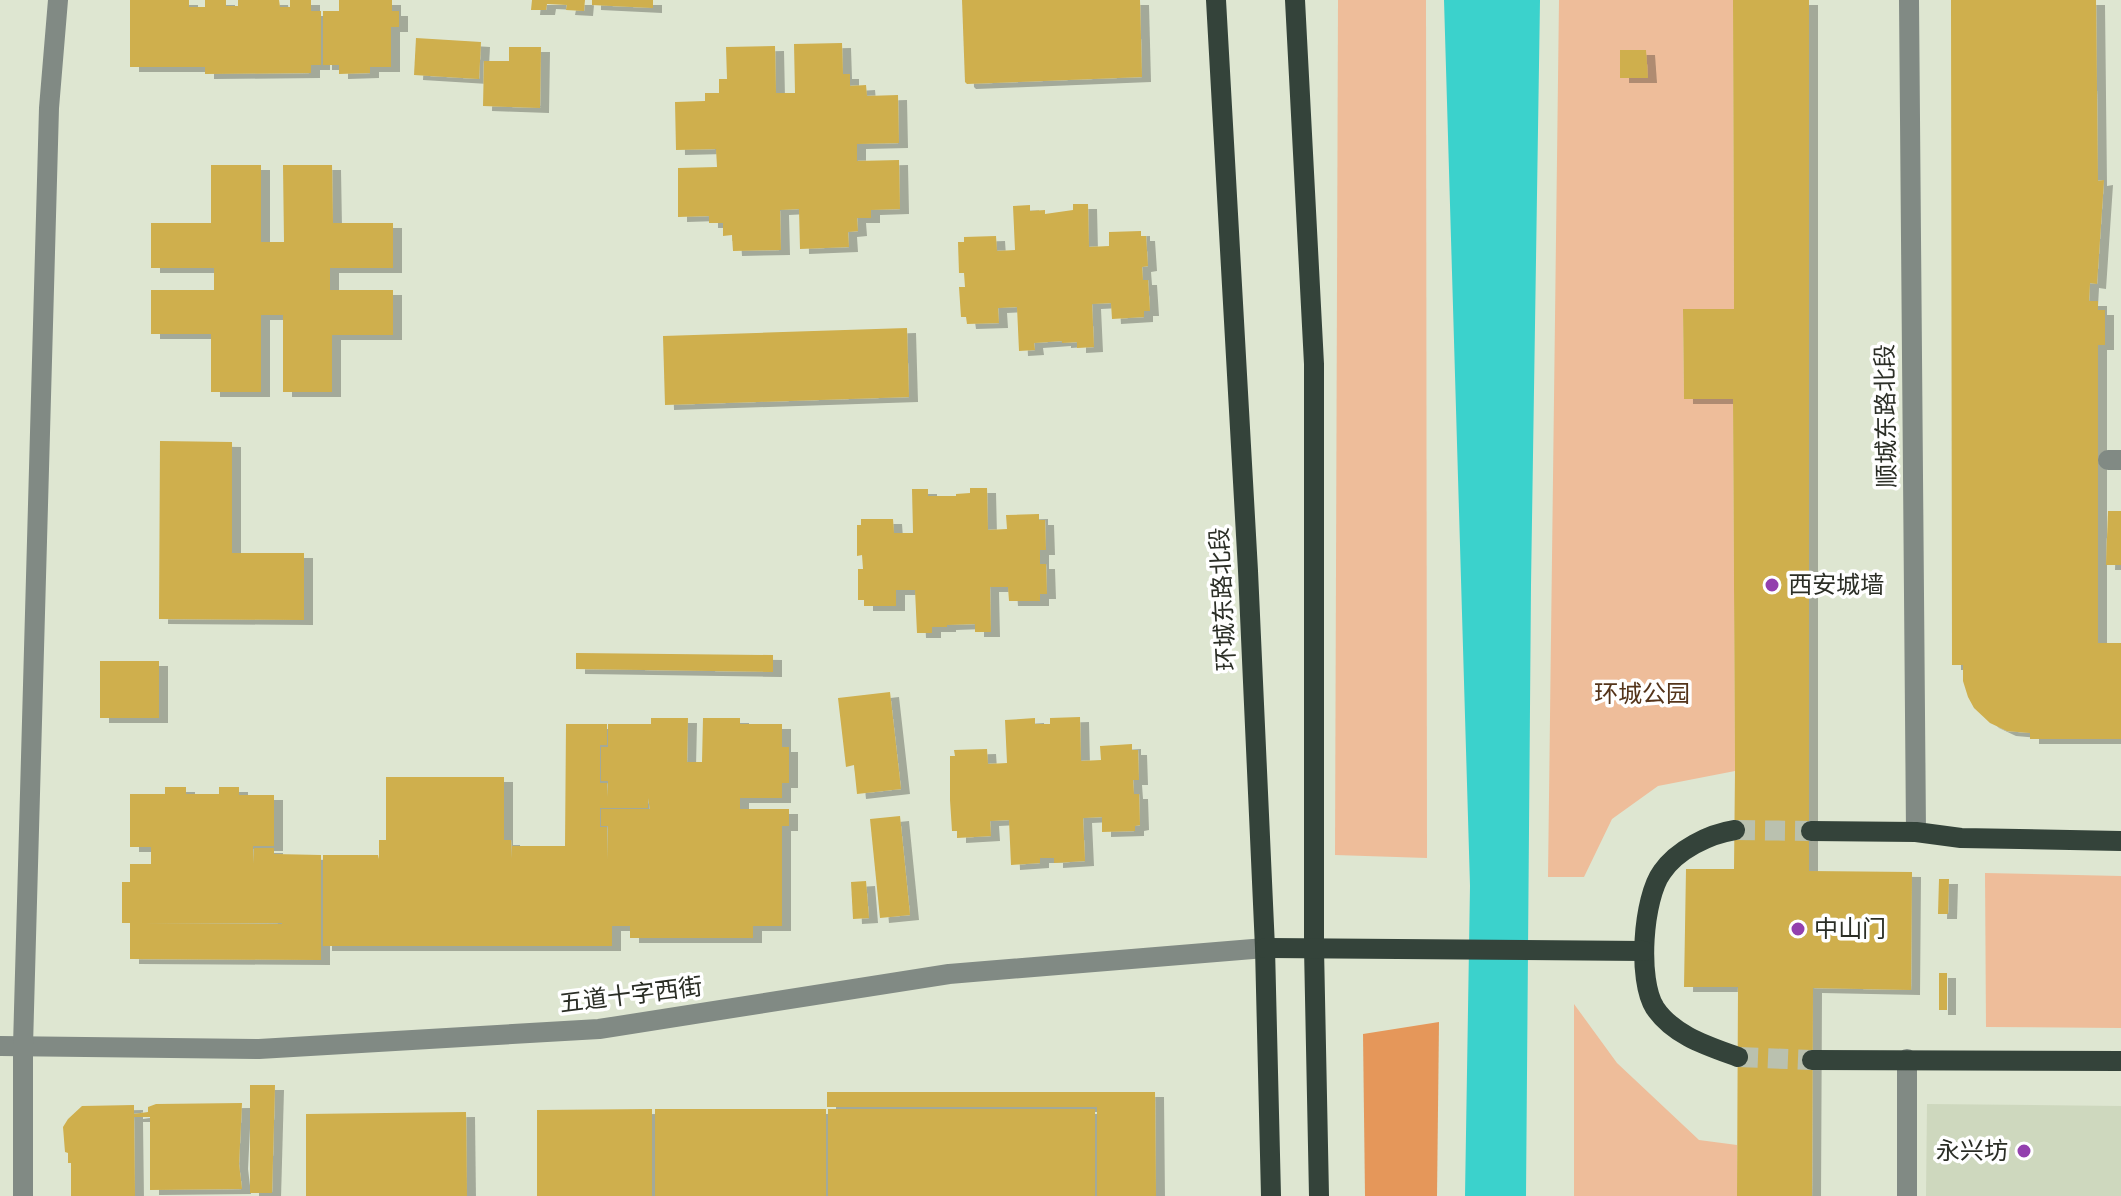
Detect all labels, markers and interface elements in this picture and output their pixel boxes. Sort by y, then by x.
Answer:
street label: 顺城东路北段 [1869,344,1902,488]
street label: 环城东路北段 [1203,526,1242,672]
place label: 西安城墙 [1788,569,1884,600]
marker: 西安城墙 [1763,576,1781,594]
park label: 环城公园 [1594,678,1690,709]
place label: 中山门 [1814,913,1886,944]
marker: 中山门 [1789,920,1807,938]
street label: 五道十字西街 [558,970,704,1019]
place label: 永兴坊 [1936,1135,2008,1166]
marker: 永兴坊 [2015,1142,2033,1160]

